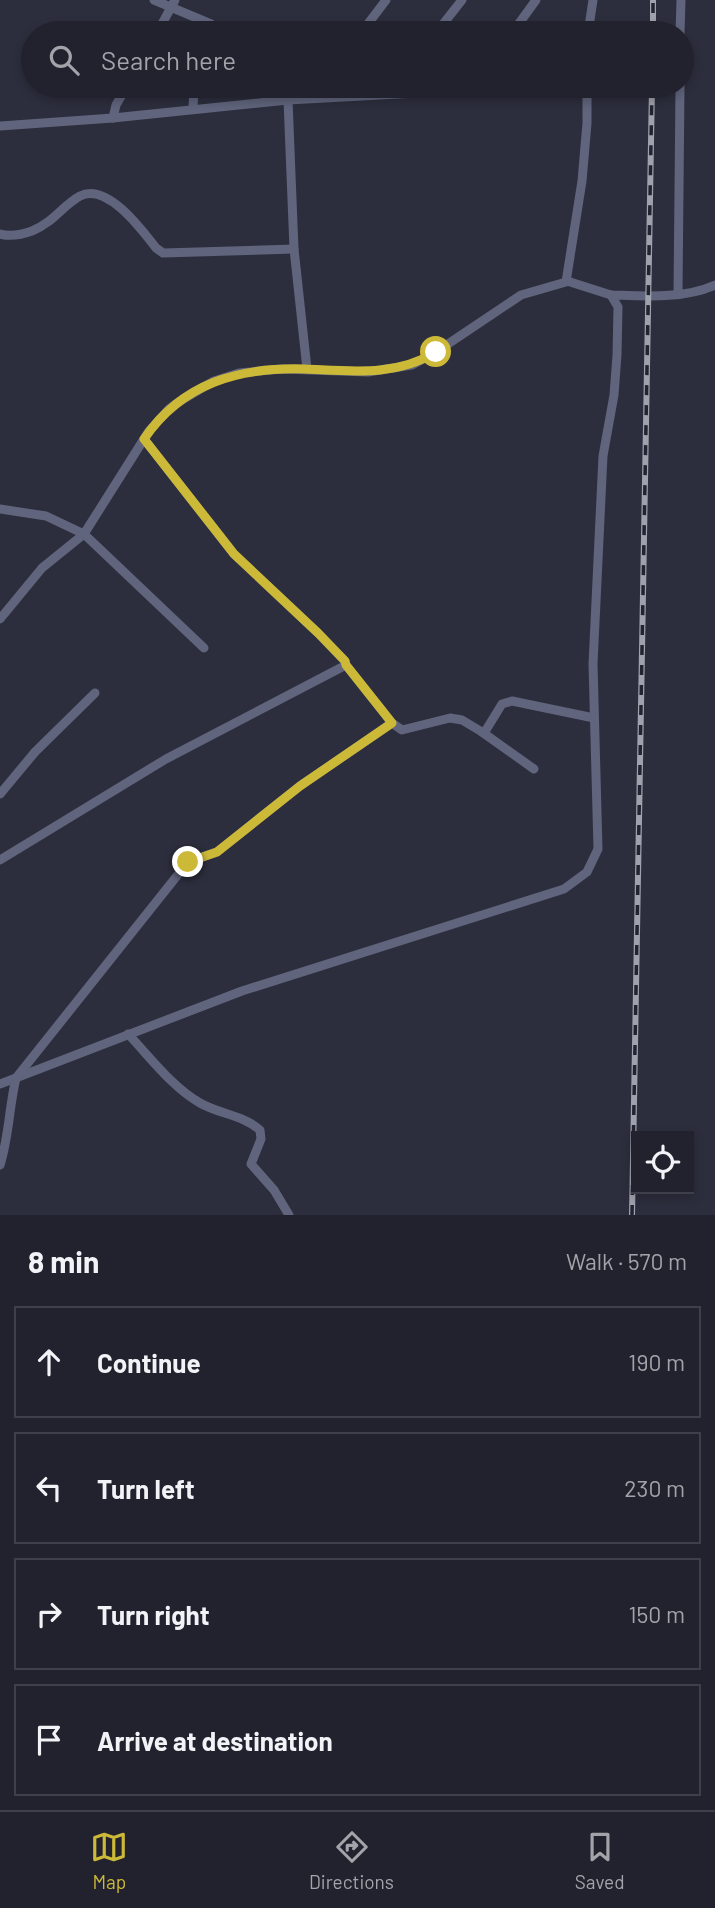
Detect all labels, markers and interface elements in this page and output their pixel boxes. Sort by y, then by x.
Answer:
search box [21,21,694,98]
icon: search [45,41,83,79]
text: Search here [101,44,236,75]
route start [420,336,451,367]
route end [172,846,203,877]
map controls [631,1131,694,1194]
button: locate [631,1131,694,1194]
text: 8 min [28,1243,99,1279]
text: Walk · 570 m [566,1247,687,1275]
icon: ahead [30,1343,68,1381]
text: Continue [97,1347,201,1378]
text: 190 m [628,1348,685,1376]
icon: left [30,1469,68,1507]
text: Turn left [97,1473,195,1504]
text: 230 m [624,1474,685,1502]
icon: right [30,1595,68,1633]
text: Turn right [97,1599,210,1630]
text: 150 m [629,1600,685,1628]
icon: arrive [30,1721,68,1759]
text: Arrive at destination [97,1725,333,1756]
tab: Map [90,1828,128,1893]
tab: Directions [309,1828,394,1893]
tab: Saved [575,1828,625,1893]

